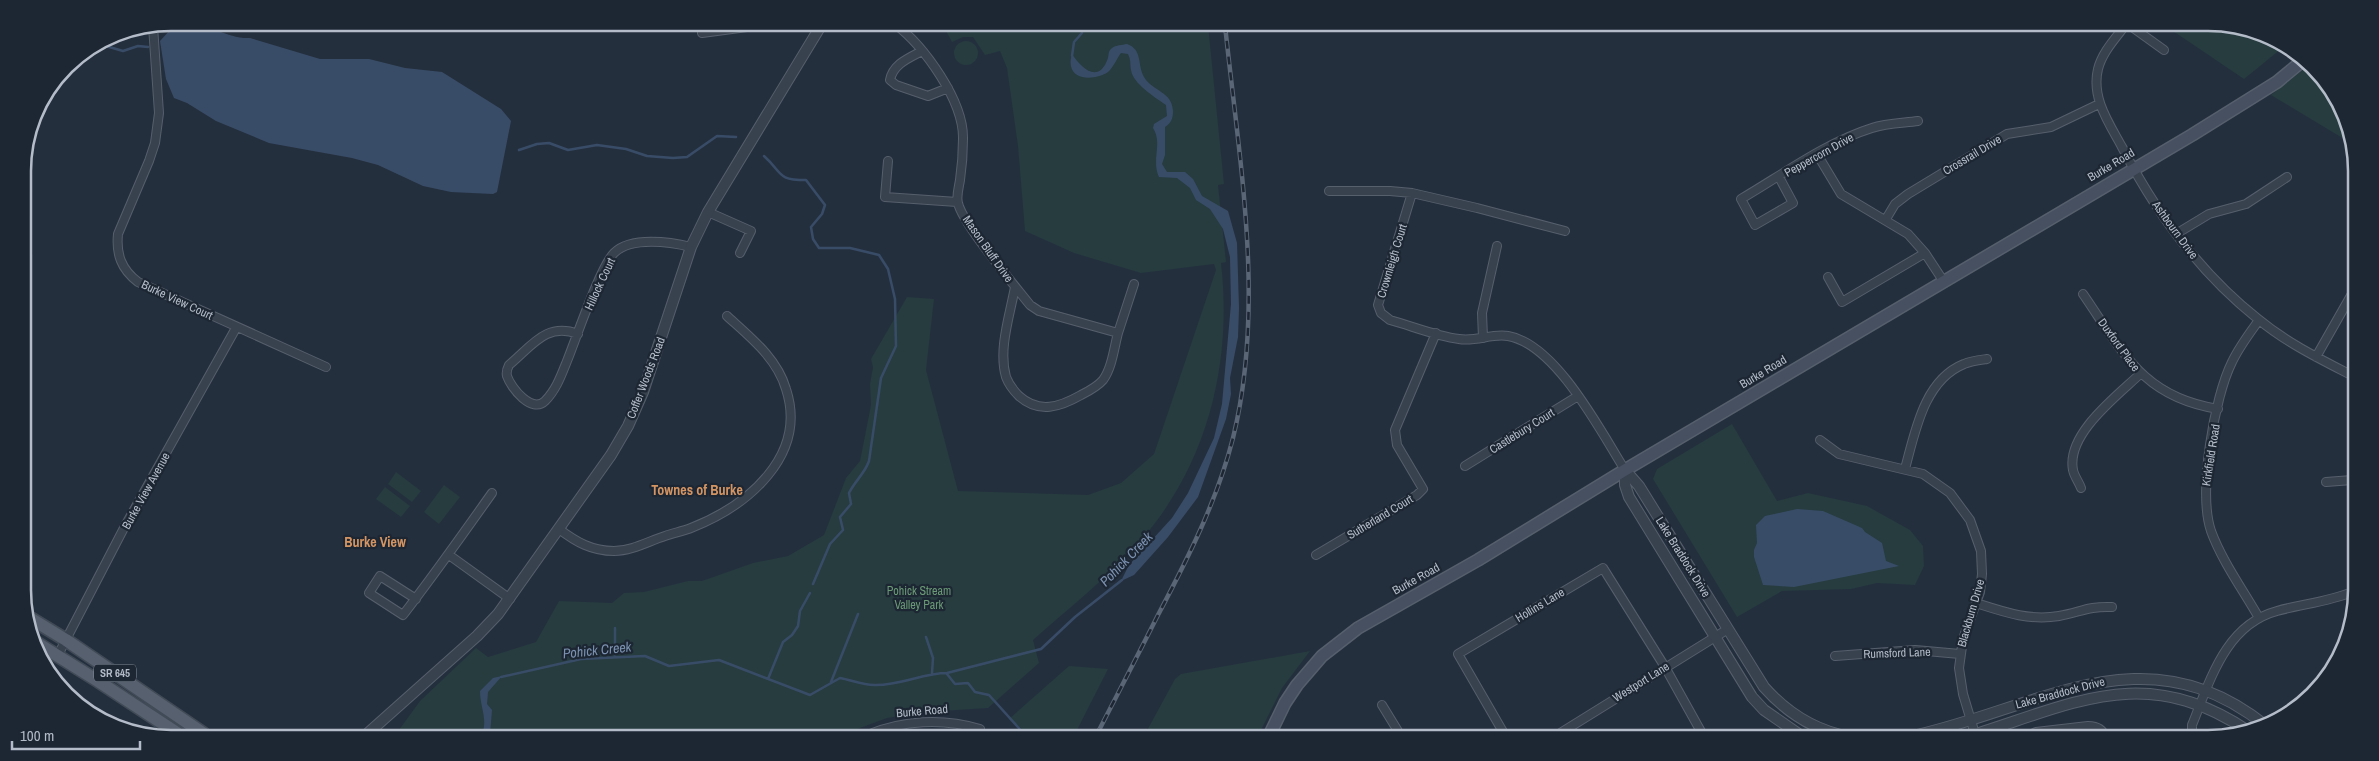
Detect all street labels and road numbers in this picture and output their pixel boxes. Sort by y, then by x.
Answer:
street label: Peppercorn Drive [1781,129,1857,181]
street label: Crossrail Drive [1940,131,2004,179]
street label: Burke Road [2085,145,2137,185]
street label: Ashbourn Drive [2148,197,2202,262]
street label: Mason Bluff Drive [959,212,1017,286]
street label: Crownleigh Court [1373,222,1411,300]
street label: Hillock Court [581,255,619,313]
street label: Burke View Court [139,276,215,324]
street label: Duxford Place [2094,315,2144,375]
street label: Coffer Woods Road [623,335,669,421]
street label: Burke Road [1737,352,1789,392]
street label: Castlebury Court [1486,405,1558,457]
street label: Kirkfield Road [2198,423,2224,487]
street label: Burke View Avenue [118,450,174,532]
street label: Sutherland Court [1344,491,1416,543]
street label: Lake Braddock Drive [1652,514,1714,600]
street label: Burke Road [1389,559,1443,599]
street label: Blackburn Drive [1954,577,1988,649]
street label: Hollins Lane [1512,584,1568,626]
street label: Rumsford Lane [1863,644,1931,662]
street label: Westport Lane [1610,658,1672,706]
road number: SR 645 [94,664,136,681]
street label: Lake Braddock Drive [2014,673,2106,713]
street label: Burke Road [895,701,949,721]

